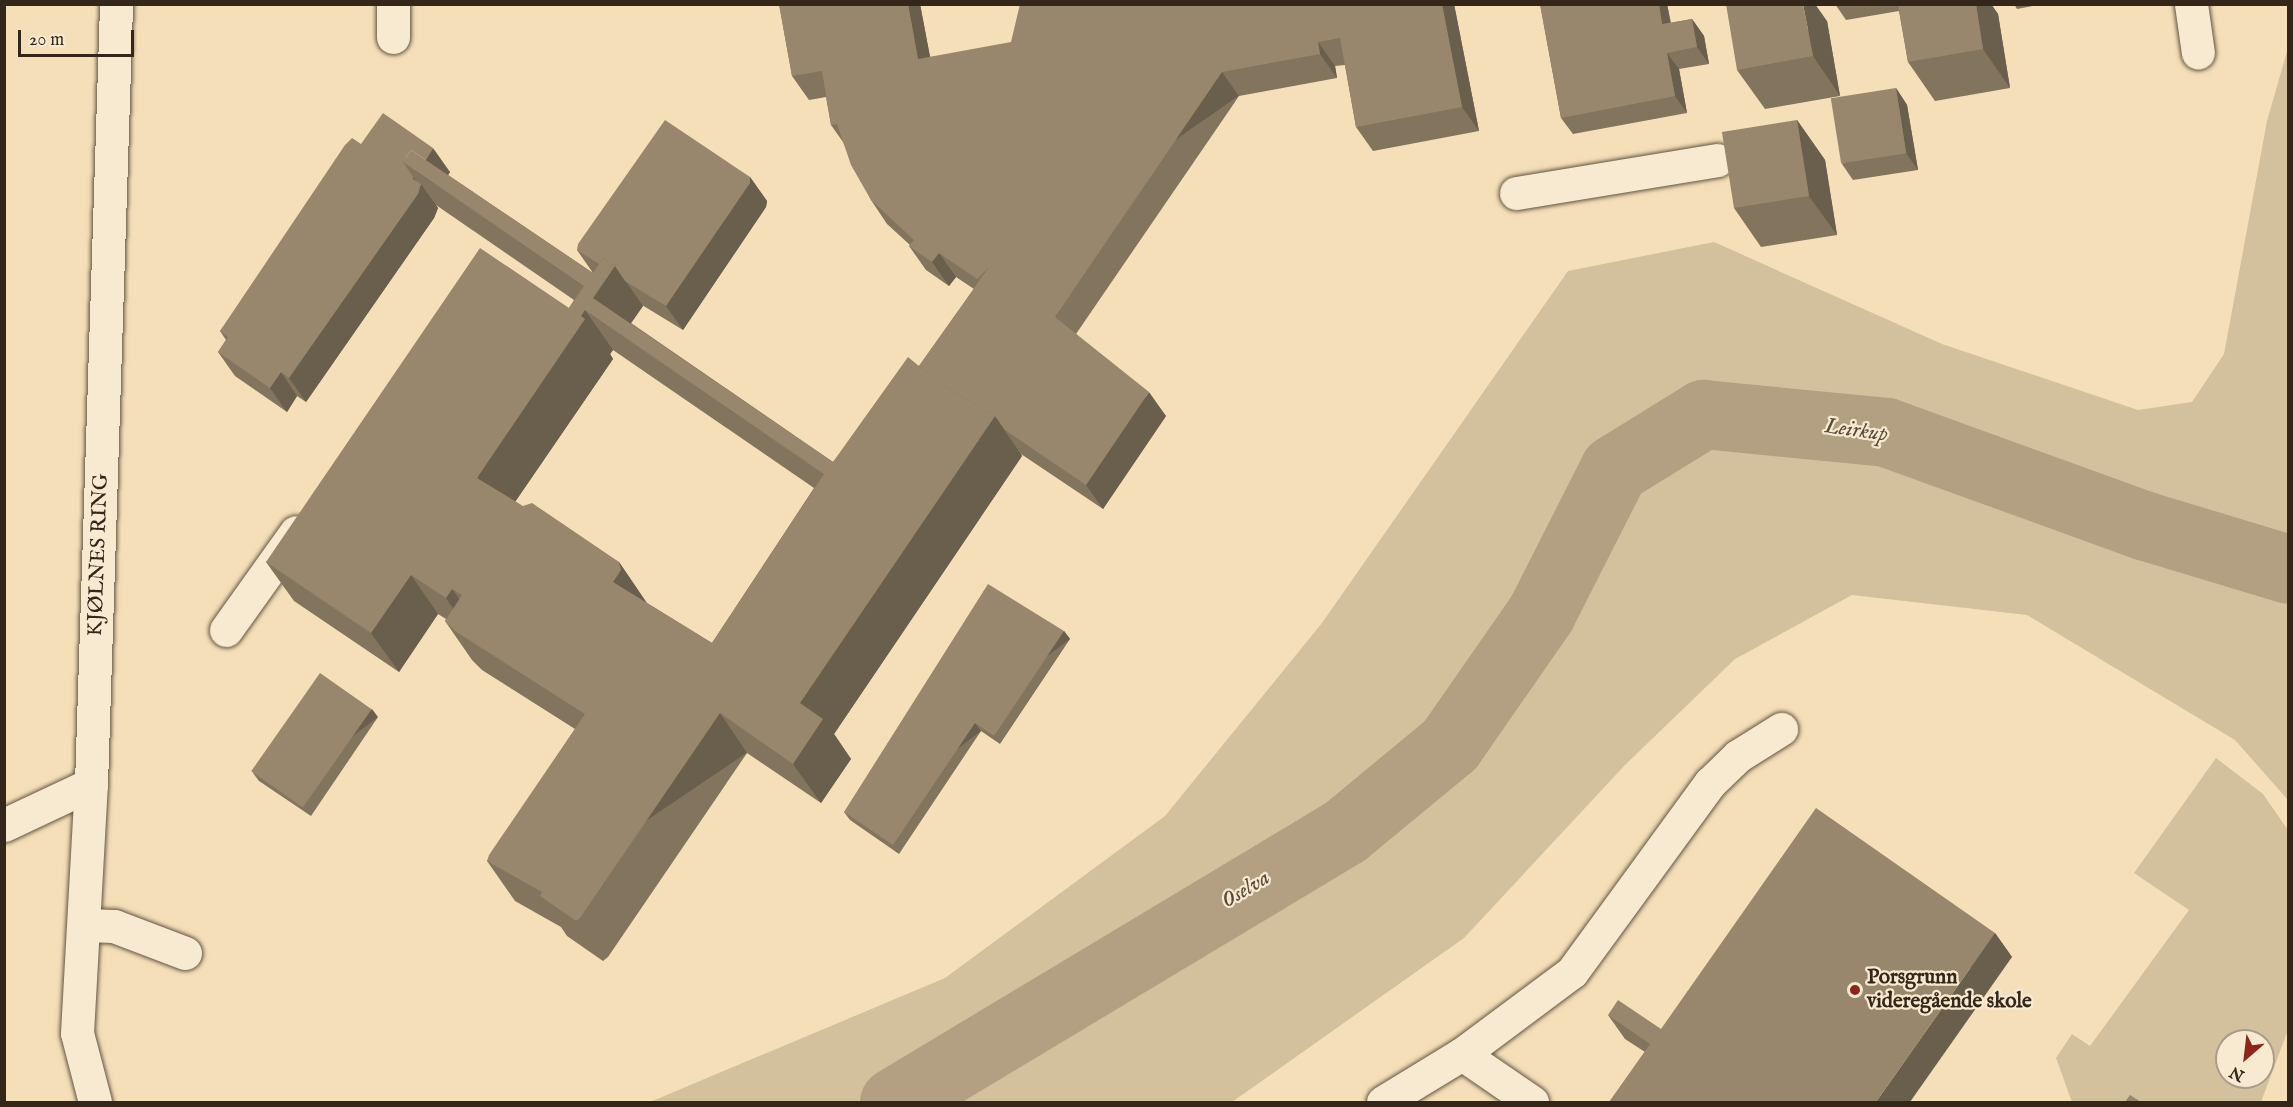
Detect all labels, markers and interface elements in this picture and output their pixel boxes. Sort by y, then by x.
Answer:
scale bar [21,18,136,56]
text: 20 m [29,29,64,52]
water label: Leirkup [1823,414,1889,448]
street label: KJØLNES RING [84,473,114,637]
water label: Oselva [1217,865,1275,915]
place label: Porsgrunn videregående skole [1867,965,2032,1015]
marker: Porsgrunn videregående skole [1848,983,1862,997]
north arrow [2215,1029,2275,1089]
text: N [2227,1061,2248,1085]

